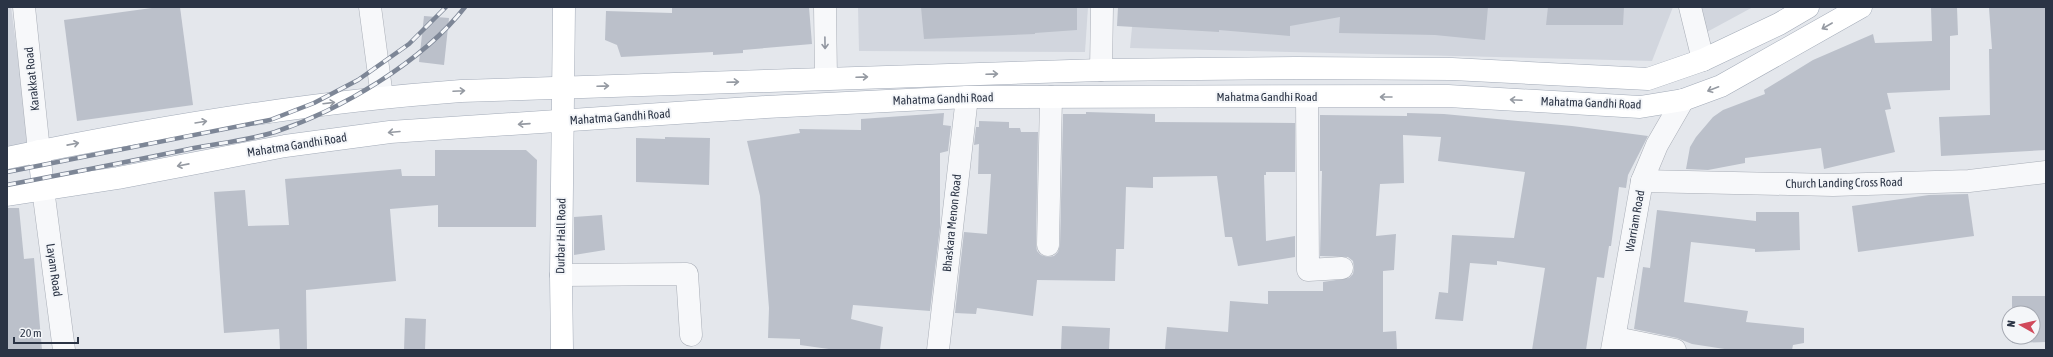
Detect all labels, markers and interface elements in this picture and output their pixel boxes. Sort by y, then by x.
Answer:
one-way arrow [1821,23,1833,31]
one-way arrow [821,36,829,49]
street label: Karakkat Road [22,46,42,112]
one-way arrow [985,70,998,77]
one-way arrow [855,73,868,81]
one-way arrow [726,78,739,85]
one-way arrow [596,83,609,90]
one-way arrow [1708,85,1720,93]
one-way arrow [452,88,465,95]
street label: Mahatma Gandhi Road [892,90,994,108]
street label: Mahatma Gandhi Road [1217,90,1317,104]
one-way arrow [1380,93,1393,101]
street label: Mahatma Gandhi Road [1540,94,1642,112]
one-way arrow [1510,96,1523,104]
one-way arrow [322,99,335,107]
street label: Mahatma Gandhi Road [569,106,671,128]
one-way arrow [194,118,207,126]
one-way arrow [518,120,531,127]
one-way arrow [388,129,401,136]
street label: Mahatma Gandhi Road [246,130,348,160]
one-way arrow [66,140,79,148]
one-way arrow [177,162,190,170]
street label: Bhaskara Menon Road [940,174,964,272]
street label: Church Landing Cross Road [1785,175,1903,191]
street label: Warriam Road [1623,189,1647,253]
street label: Durbar Hall Road [553,198,569,274]
street label: Layam Road [43,242,65,298]
north arrow [2001,305,2041,345]
scale bar [14,319,78,345]
text: N [2005,320,2017,328]
text: 20 m [20,326,42,340]

